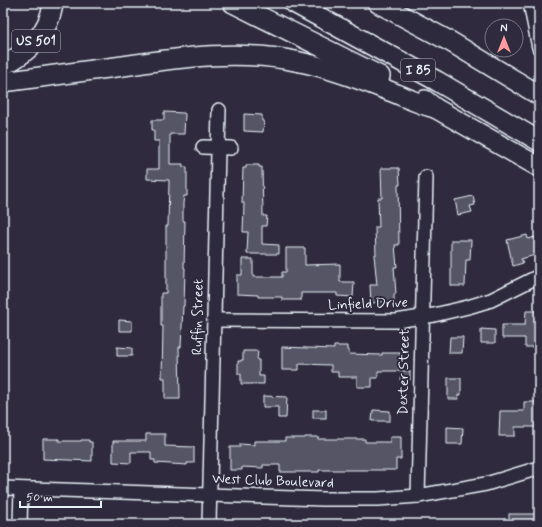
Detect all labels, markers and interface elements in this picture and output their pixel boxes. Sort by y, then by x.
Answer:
north arrow [484,18,524,58]
text: N [500,22,508,36]
road number: US 501 [12,30,60,52]
road number: I 85 [401,59,435,81]
street label: Ruffin Street [188,279,208,355]
street label: Linfield Drive [328,294,408,314]
street label: Dexter Street [394,328,414,415]
street label: West Club Boulevard [212,470,334,492]
scale bar [20,483,101,509]
text: 50 m [26,490,53,506]

